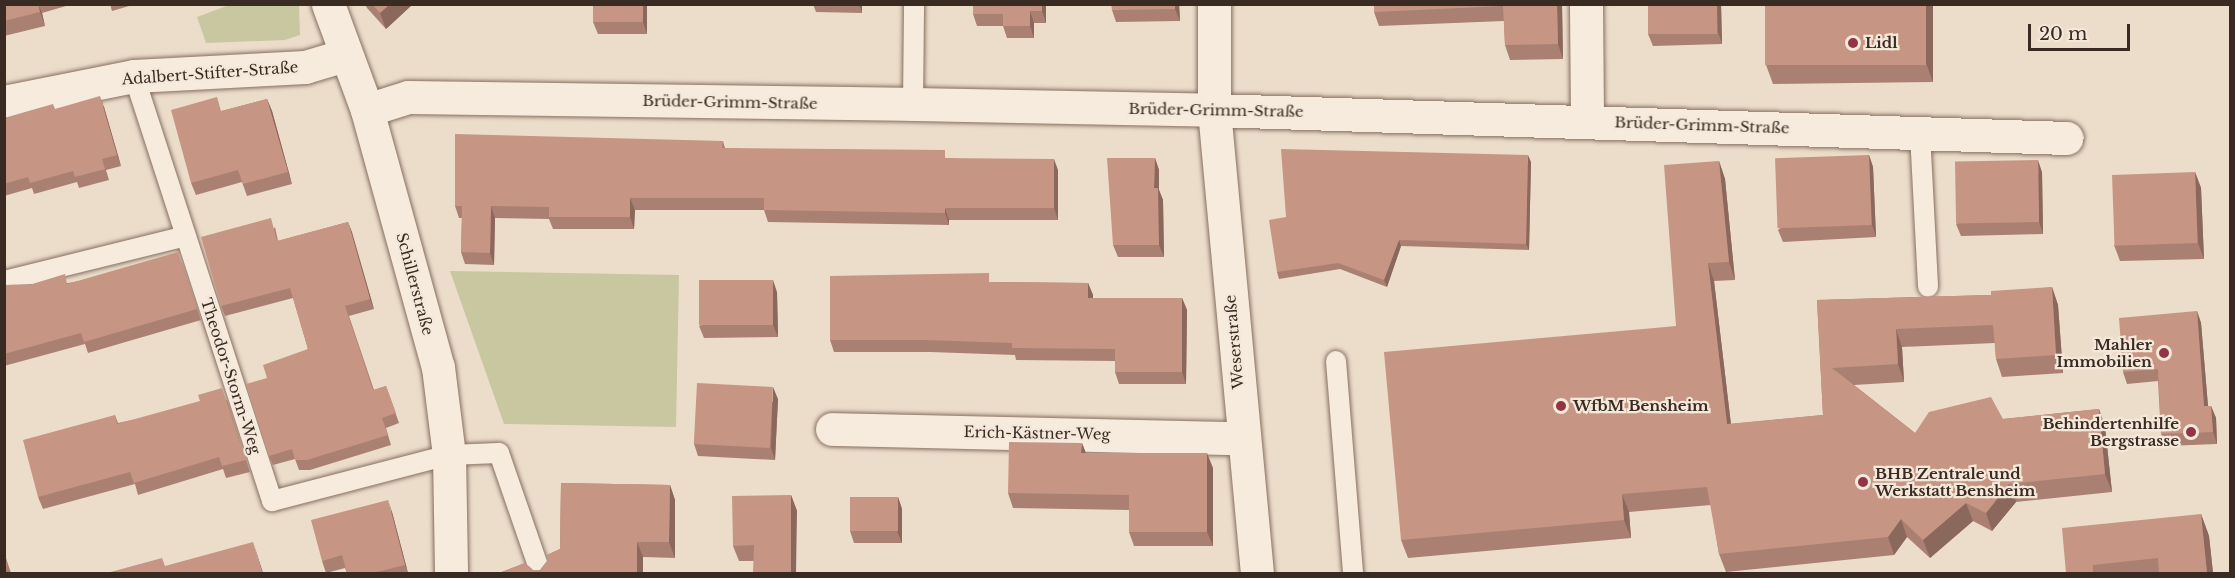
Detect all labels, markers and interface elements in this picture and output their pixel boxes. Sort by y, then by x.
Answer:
scale bar [2031,12,2133,50]
text: 20 m [2039,23,2087,45]
place label: Lidl [1865,34,1897,52]
marker: Lidl [1846,36,1860,50]
street label: Adalbert-Stifter-Straße [121,58,299,88]
street label: Brüder-Grimm-Straße [642,91,818,113]
street label: Brüder-Grimm-Straße [1128,99,1304,121]
street label: Brüder-Grimm-Straße [1614,113,1790,137]
street label: Schillerstraße [393,231,437,337]
street label: Weserstraße [1221,294,1247,390]
street label: Theodor-Storm-Weg [197,296,265,456]
place label: Mahler Immobilien [2057,335,2152,370]
marker: Mahler Immobilien [2157,346,2171,360]
place label: WfbM Bensheim [1573,397,1709,415]
marker: WfbM Bensheim [1554,399,1568,413]
place label: Behindertenhilfe Bergstrasse [2043,414,2179,449]
street label: Erich-Kästner-Weg [963,423,1111,443]
marker: Behindertenhilfe Bergstrasse [2184,425,2198,439]
place label: BHB Zentrale und Werkstatt Bensheim [1875,464,2035,499]
marker: BHB Zentrale und Werkstatt Bensheim [1856,475,1870,489]

